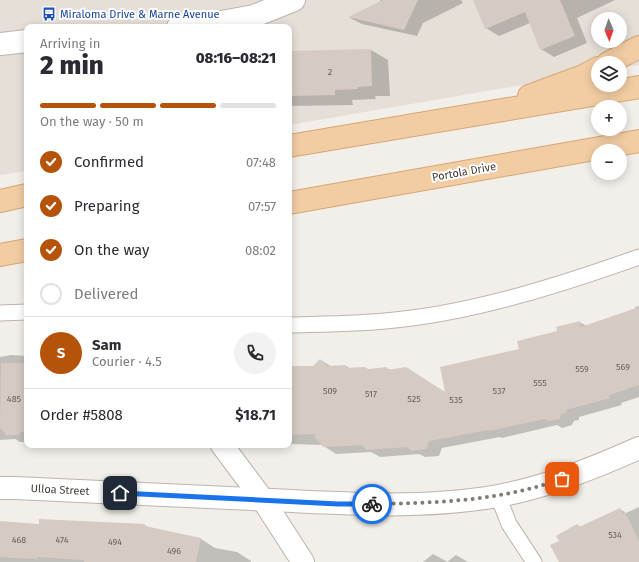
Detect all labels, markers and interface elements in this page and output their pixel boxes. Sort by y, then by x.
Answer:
bus stop icon: Miraloma Drive & Marne Avenue [41,6,57,22]
place label: Miraloma Drive & Marne Avenue [60,8,220,21]
north arrow [591,12,627,48]
map controls [591,12,627,180]
text: Arriving in [40,36,100,51]
text: 08:16–08:21 [196,49,276,67]
text: 2 min [40,50,104,81]
button: layers [591,56,627,92]
house number: 2 [328,67,332,77]
button: + [591,100,627,136]
text: On the way · 50 m [40,114,144,129]
button: − [591,144,627,180]
icon: check [40,151,62,173]
text: Confirmed [74,153,144,171]
text: 07:48 [246,155,276,170]
street label: Portola Drive [431,160,497,184]
icon: check [40,195,62,217]
text: Preparing [74,197,139,215]
text: 07:57 [248,199,276,214]
icon: check [40,239,62,261]
text: On the way [74,241,149,259]
text: 08:02 [245,243,276,258]
text: Delivered [74,285,138,303]
button: phone [234,332,276,374]
text: Sam [92,336,121,354]
text: S [57,344,65,362]
text: Courier · 4.5 [92,354,162,369]
house number: 569 [616,362,630,372]
house number: 559 [575,364,589,374]
house number: 555 [533,378,547,388]
house number: 509 [323,386,337,396]
house number: 537 [493,386,505,396]
house number: 517 [365,389,377,399]
house number: 485 [7,394,22,404]
house number: 525 [407,394,421,404]
house number: 535 [449,395,463,405]
text: Order #5808 [40,406,123,424]
text: $18.71 [235,406,276,424]
pin [545,462,579,496]
icon: bag [551,468,573,490]
pin [103,476,137,510]
street label: Ulloa Street [30,482,90,498]
icon: home [109,482,131,504]
courier [352,484,392,524]
icon: bike [361,493,383,515]
house number: 534 [608,530,622,540]
house number: 468 [12,535,26,545]
house number: 474 [56,535,69,545]
house number: 494 [108,537,122,547]
house number: 496 [167,546,181,556]

